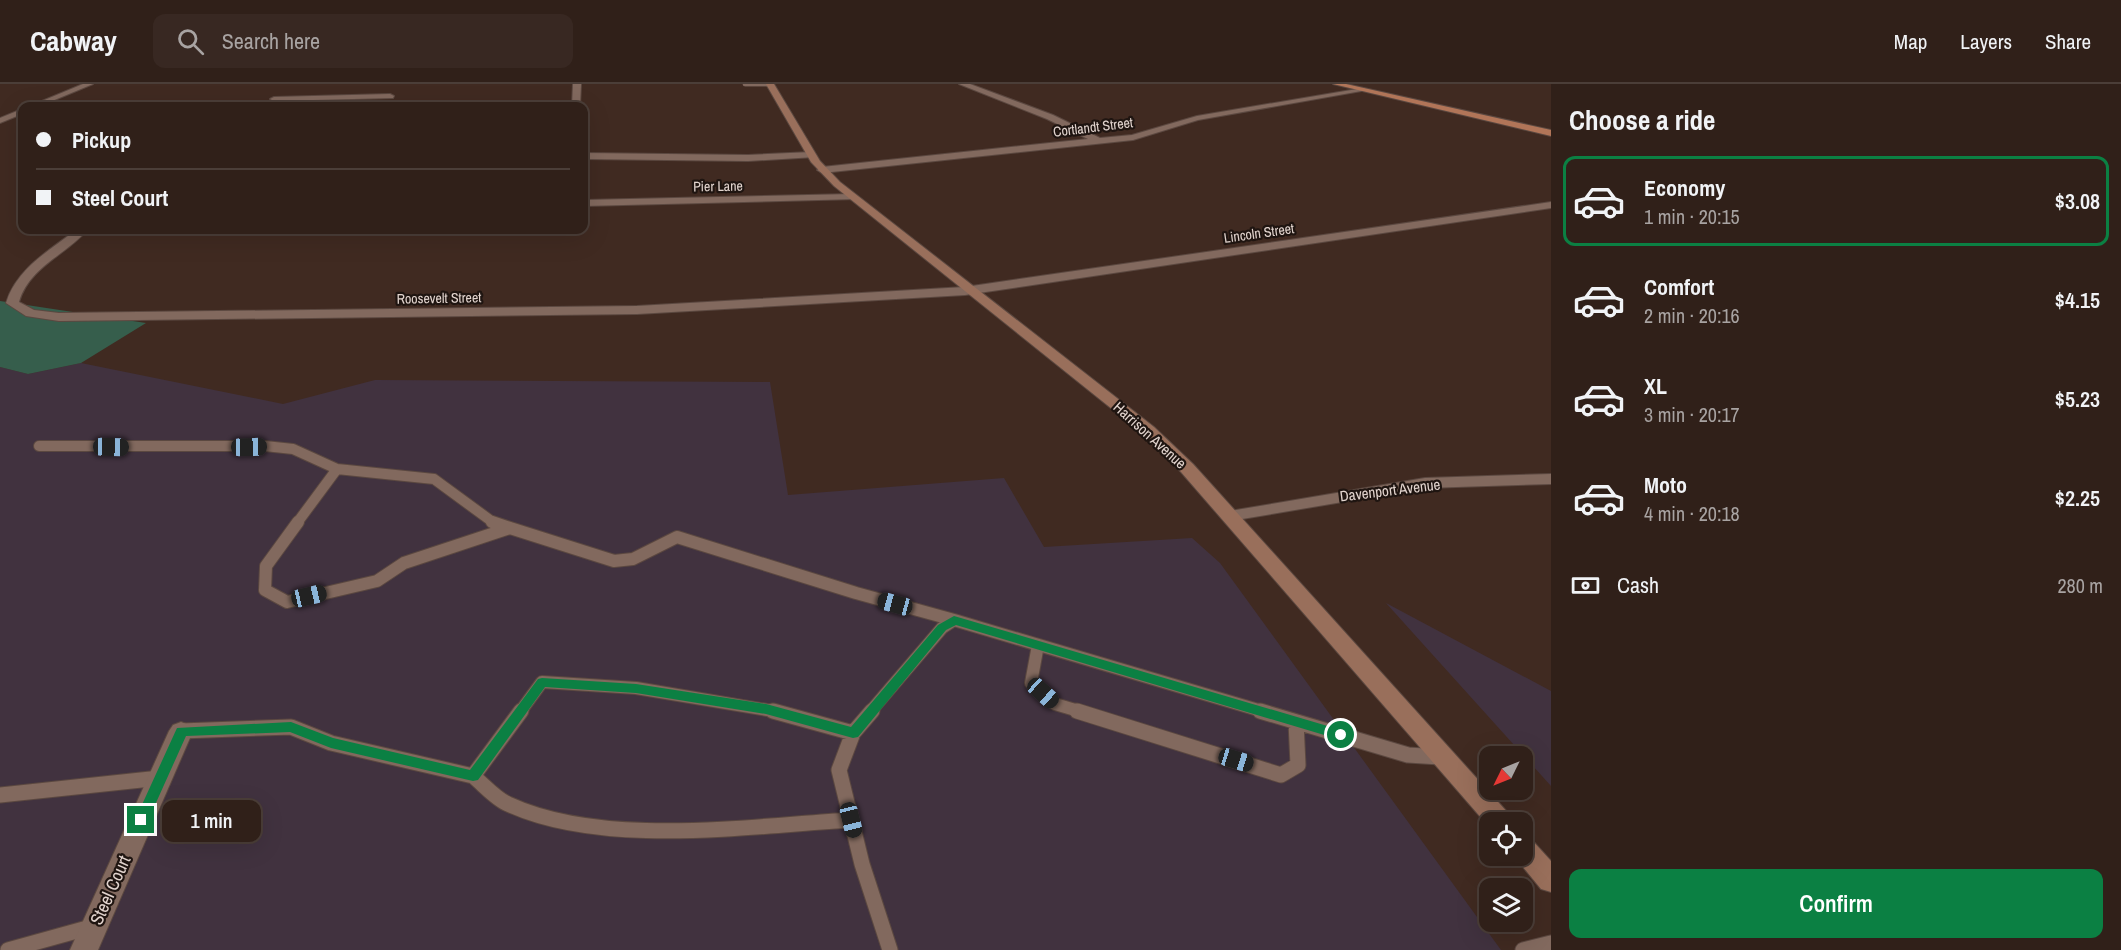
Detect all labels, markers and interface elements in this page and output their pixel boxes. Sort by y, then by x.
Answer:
search box [153,14,573,68]
text: Cabway [30,22,117,60]
icon: search [174,25,207,58]
text: Search here [222,26,320,56]
text: Map [1894,27,1927,56]
text: Layers [1960,27,2012,56]
text: Share [2045,27,2091,56]
text: Choose a ride [1569,102,1715,138]
street label: Cortlandt Street [1052,113,1134,141]
text: Pickup [72,125,131,155]
text: Economy [1644,173,1725,203]
icon: car [1572,174,1626,228]
street label: Pier Lane [693,177,743,195]
text: Steel Court [72,183,168,213]
text: $3.08 [2055,186,2100,216]
text: 1 min · 20:15 [1644,203,1740,230]
street label: Lincoln Street [1223,219,1295,247]
text: Comfort [1644,272,1714,302]
icon: car [1572,273,1626,327]
text: $4.15 [2055,285,2100,315]
street label: Roosevelt Street [396,288,482,308]
text: 2 min · 20:16 [1644,302,1740,329]
text: XL [1644,371,1667,401]
icon: car [1572,372,1626,426]
text: $5.23 [2055,384,2100,414]
street label: Harrison Avenue [1109,397,1191,473]
text: 3 min · 20:17 [1644,401,1740,428]
car [93,438,129,456]
car [231,438,267,456]
text: Moto [1644,470,1687,500]
icon: car [1572,471,1626,525]
street label: Davenport Avenue [1339,473,1442,507]
text: $2.25 [2055,483,2100,513]
text: 4 min · 20:18 [1644,500,1740,527]
icon: cash [1569,569,1602,602]
text: Cash [1617,570,1659,600]
text: 280 m [2057,572,2103,599]
car [289,583,329,609]
car [875,591,915,617]
car [1024,674,1062,712]
route start [1327,721,1354,748]
car [1216,746,1256,774]
north arrow [1479,746,1533,800]
map controls [1479,746,1533,932]
callout: 1 min [162,799,261,841]
car [838,800,864,840]
route end [127,806,154,833]
text: 1 min [190,807,233,834]
button: locate [1479,812,1533,866]
street label: Steel Court [84,851,136,929]
button: Confirm [1569,869,2103,938]
button: layers [1479,878,1533,932]

